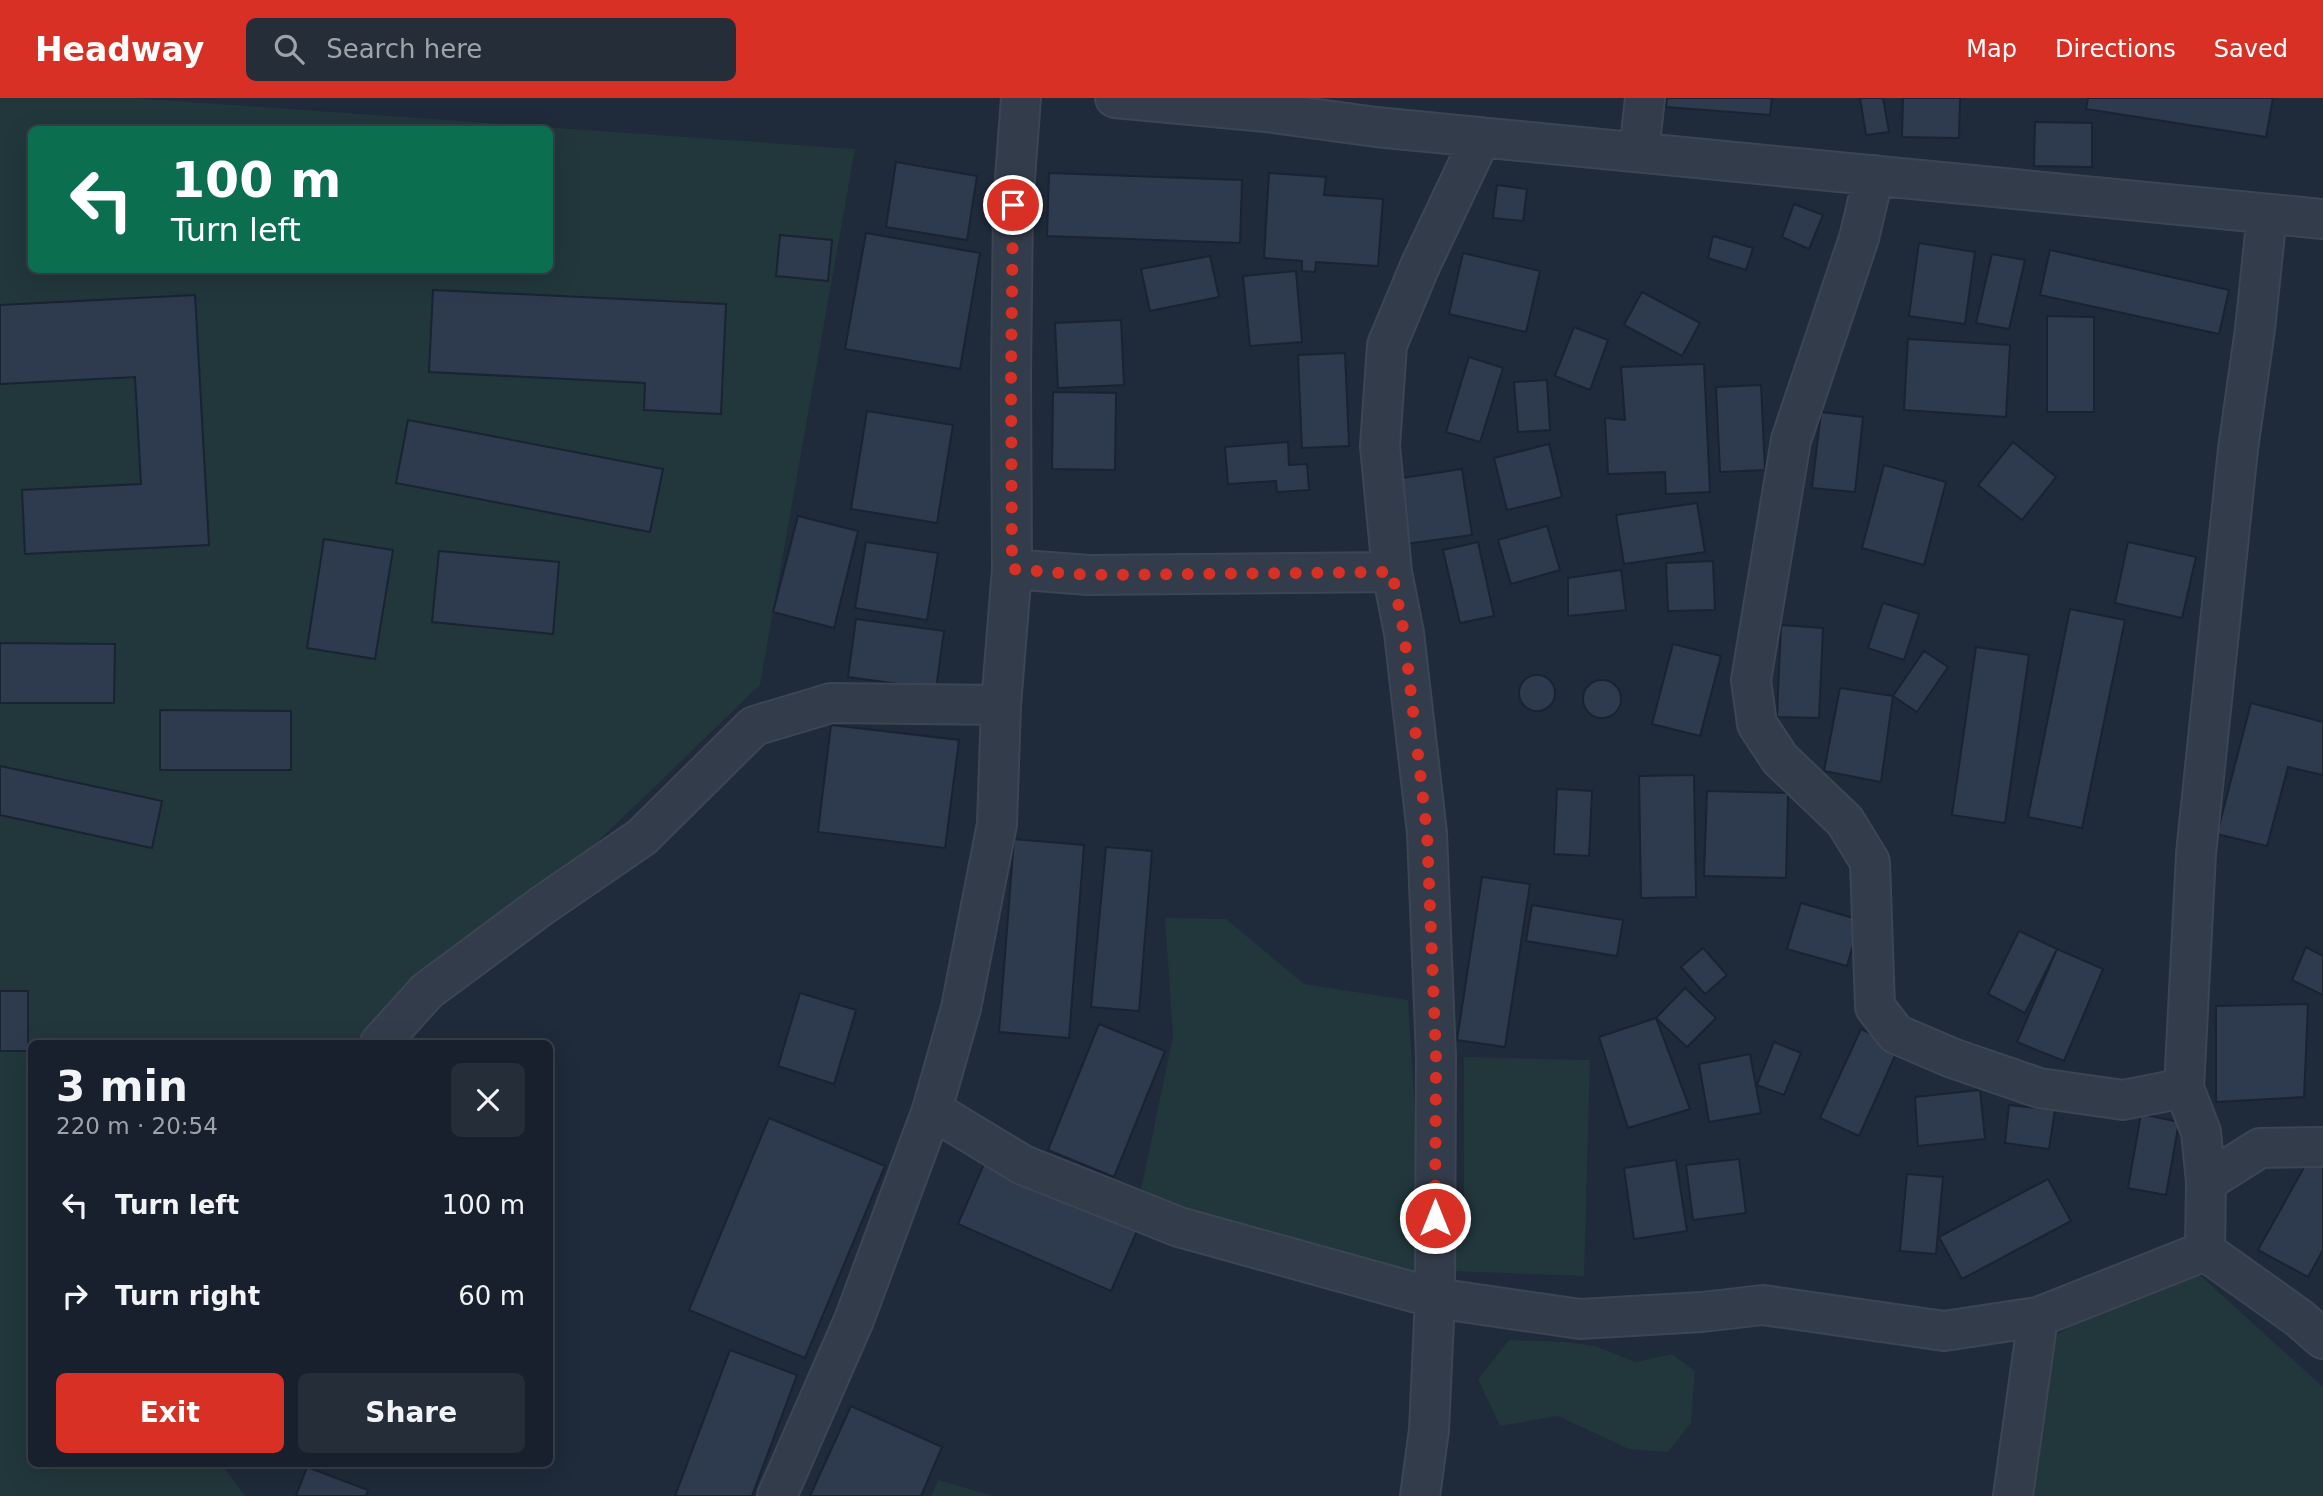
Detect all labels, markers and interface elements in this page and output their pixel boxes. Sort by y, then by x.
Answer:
search box [246,18,736,81]
text: Headway [35,30,204,69]
icon: search [270,30,308,68]
text: Search here [326,34,482,64]
text: Map [1966,35,2017,63]
text: Directions [2055,35,2176,63]
text: Saved [2214,35,2288,63]
text: 100 m [171,152,341,209]
icon: left [56,154,147,245]
pin [983,175,1043,235]
icon: arrive [994,186,1032,224]
text: Turn left [171,211,301,249]
text: 3 min [56,1062,188,1111]
button: close [451,1063,525,1137]
text: 220 m · 20:54 [56,1113,218,1139]
position arrow [1398,1181,1472,1255]
icon: left [56,1186,94,1224]
text: Turn left [115,1190,239,1220]
text: 100 m [442,1190,525,1220]
icon: right [56,1277,94,1315]
text: Turn right [115,1281,260,1311]
text: 60 m [458,1281,525,1311]
button: Exit [56,1373,284,1453]
button: Share [298,1373,525,1453]

